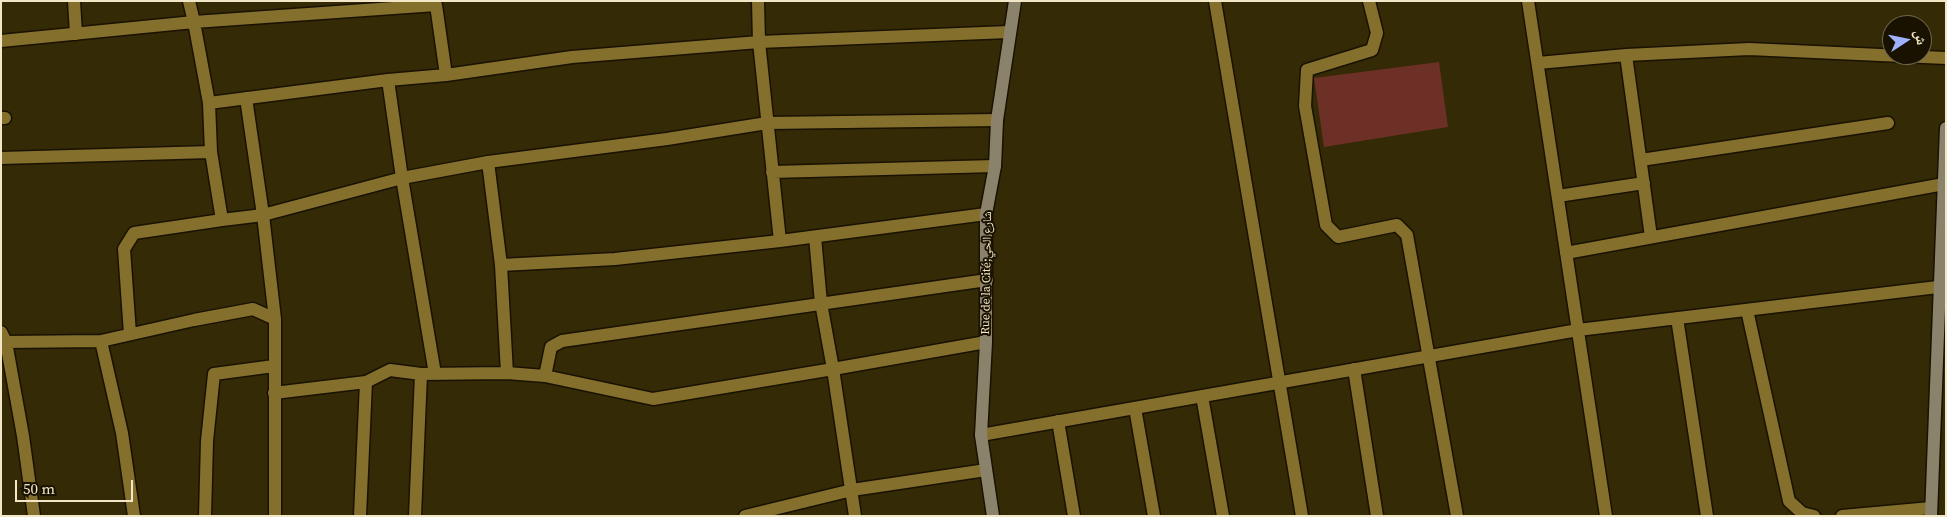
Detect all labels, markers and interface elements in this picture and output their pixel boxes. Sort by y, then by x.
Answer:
north arrow [1882,15,1932,65]
text: ش [1910,28,1932,47]
street label: Rue de la Cité;شارع الحي [979,211,995,335]
scale bar [18,470,135,502]
text: 50 m [23,478,55,499]

